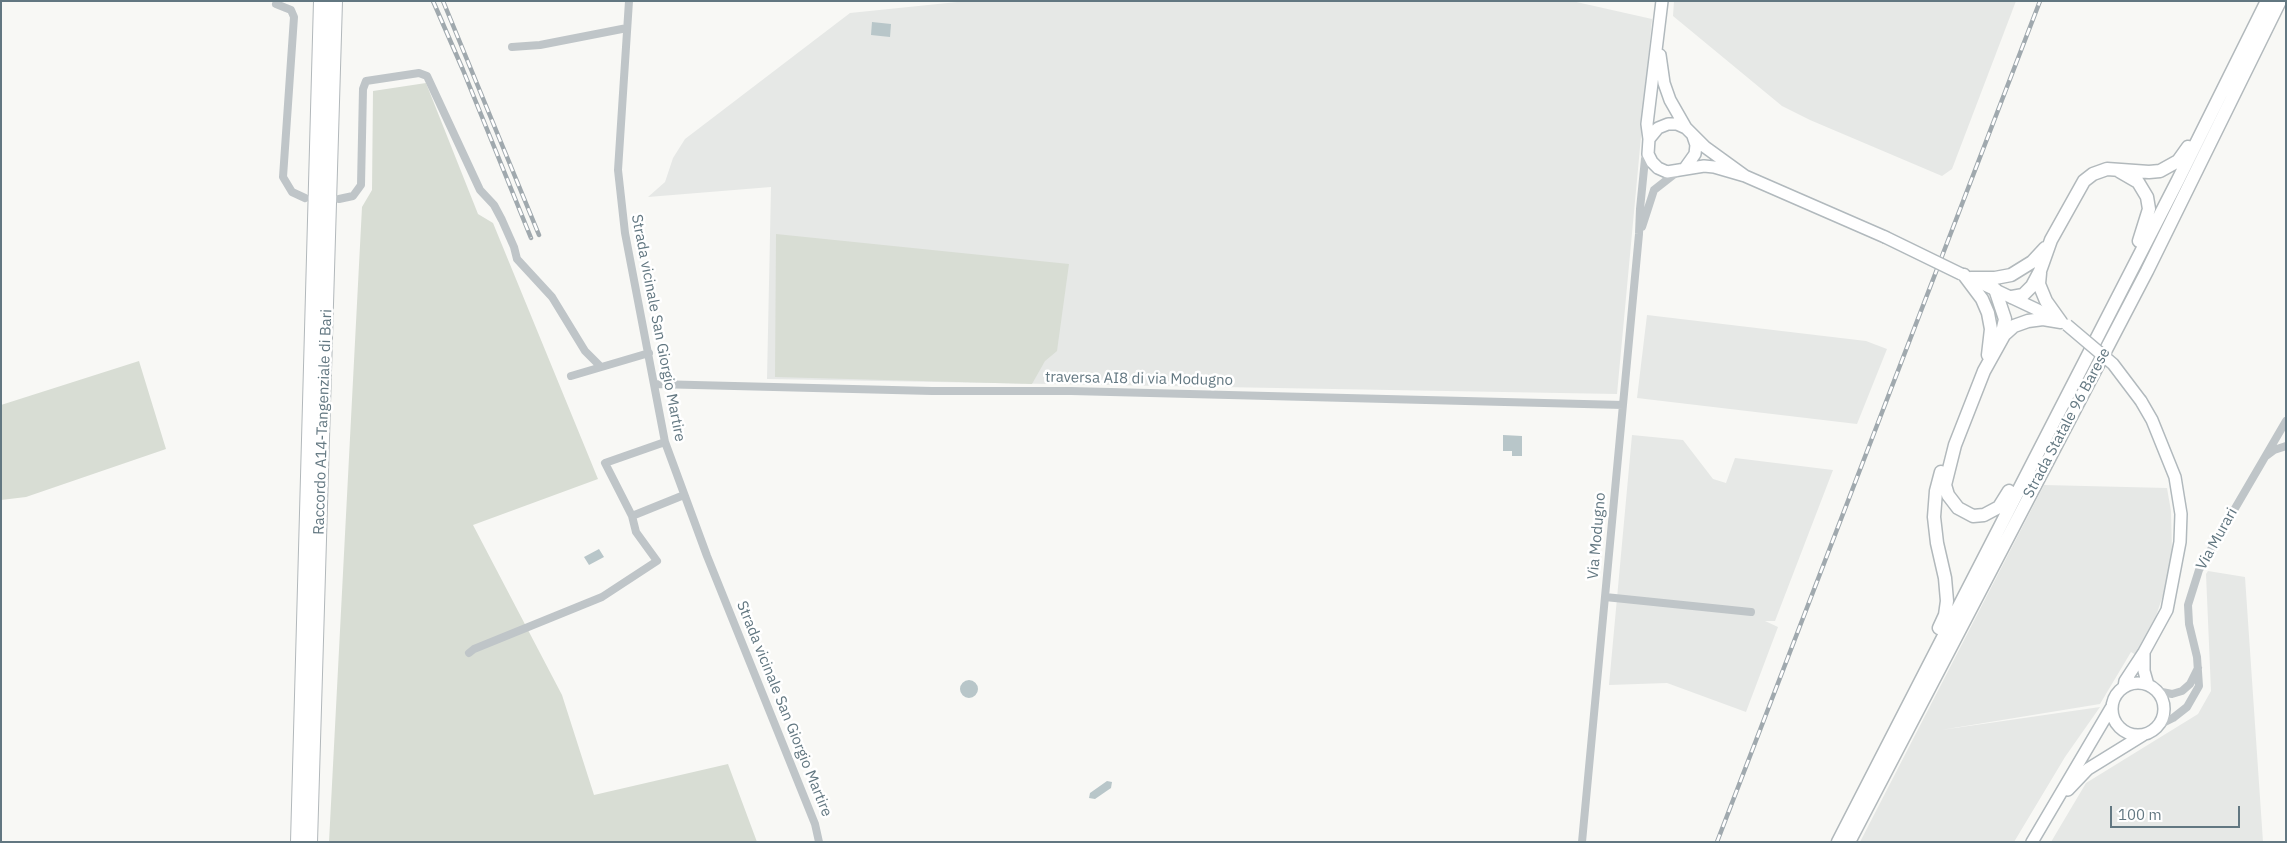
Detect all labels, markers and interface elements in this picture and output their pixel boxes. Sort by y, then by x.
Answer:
street label: Strada vicinale San Giorgio Martire [627,213,689,443]
street label: Raccordo A14-Tangenziale di Bari [310,309,336,535]
street label: Strada Statale 96 Barese [2020,345,2114,501]
street label: traversa AI8 di via Modugno [1045,368,1233,390]
street label: Via Modugno [1584,492,1610,580]
street label: Via Murari [2193,505,2241,573]
street label: Strada vicinale San Giorgio Martire [732,599,836,819]
scale bar [2112,796,2242,828]
text: 100 m [2118,805,2162,824]

